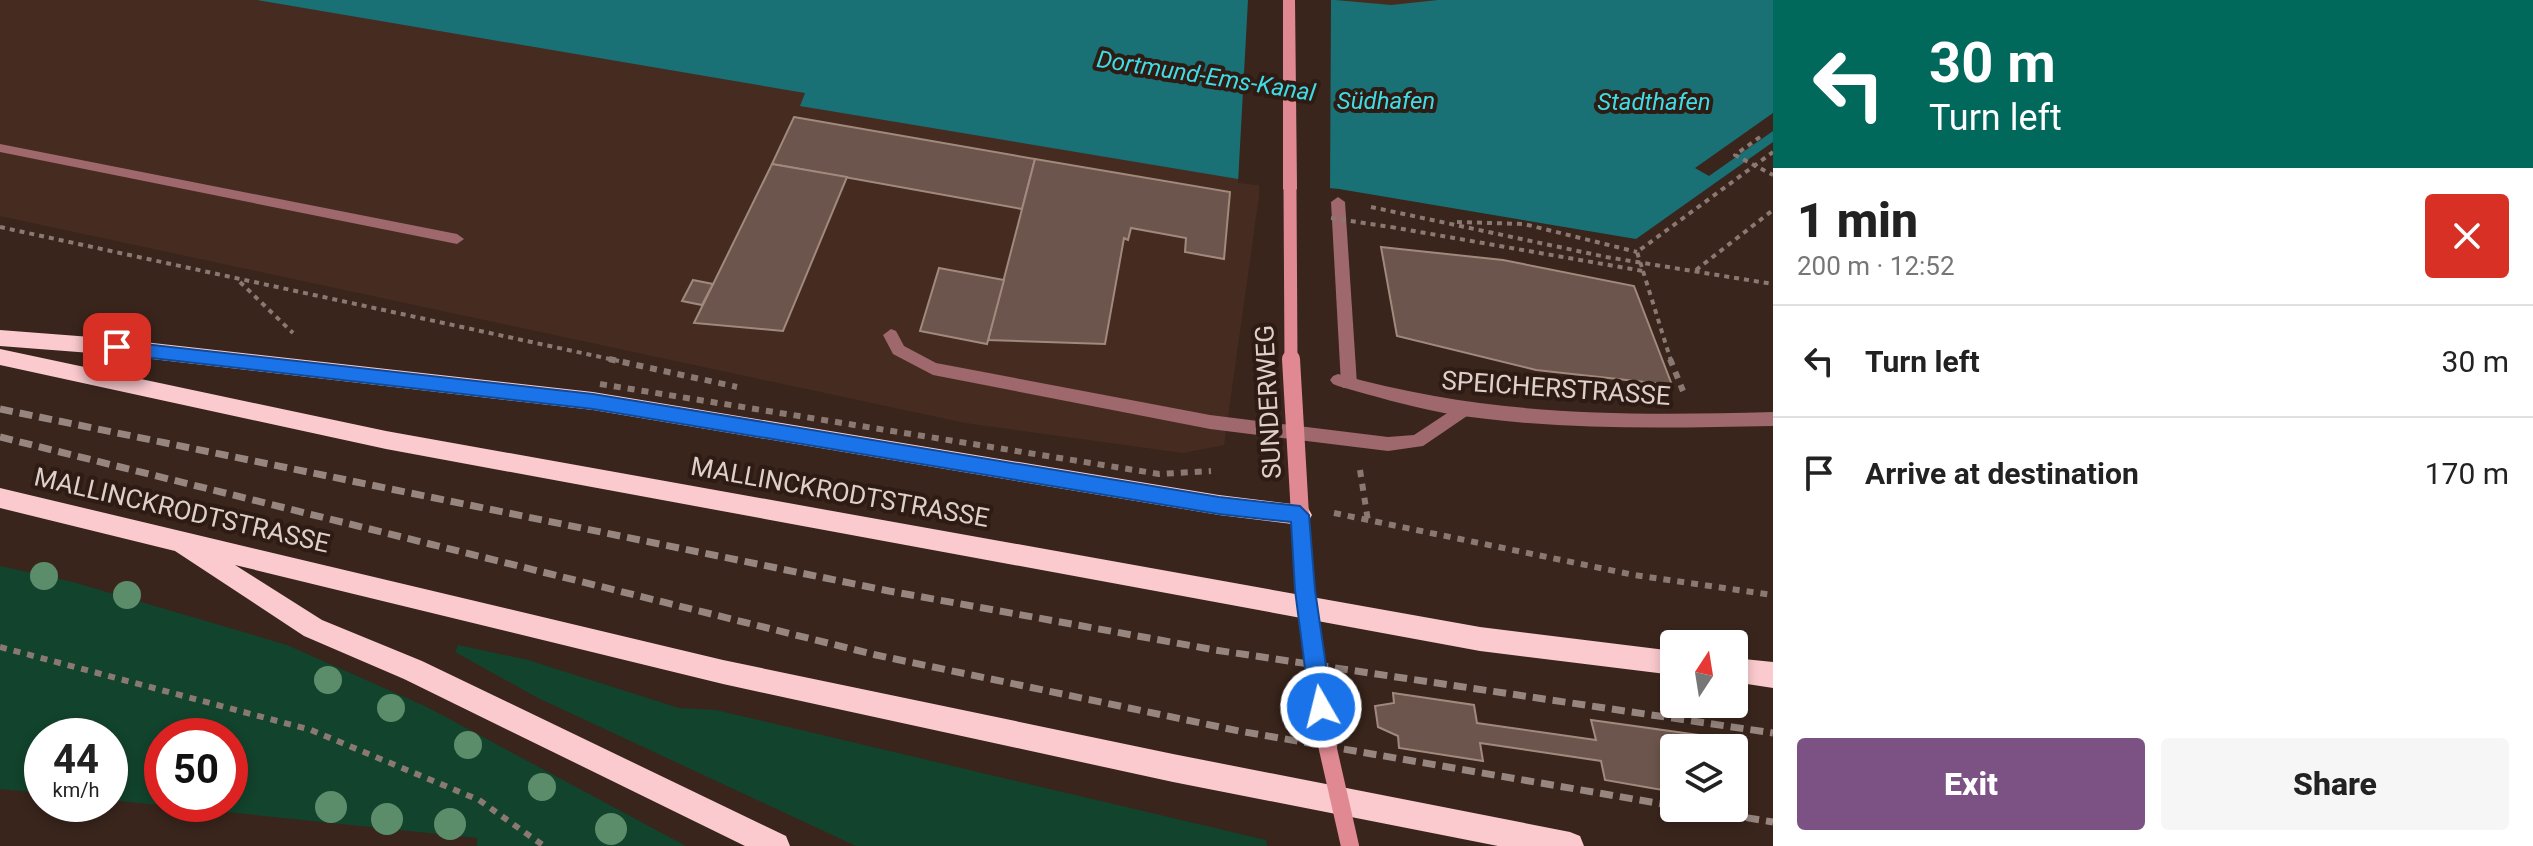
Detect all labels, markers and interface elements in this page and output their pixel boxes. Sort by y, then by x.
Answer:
text: 30 m [1929,30,2056,96]
icon: left [1797,32,1901,136]
water label: Dortmund-Ems-Kanal [1095,45,1318,107]
water label: Südhafen [1337,87,1435,115]
water label: Stadthafen [1597,88,1711,116]
text: Turn left [1929,97,2062,139]
text: 1 min [1797,192,1918,249]
button: close [2425,194,2509,278]
text: 200 m · 12:52 [1797,251,1955,281]
pin [83,313,151,381]
street label: SUNDERWEG [1249,324,1287,480]
icon: arrive [95,325,139,369]
icon: left [1797,339,1841,383]
text: Turn left [1865,344,1980,379]
text: 30 m [2442,344,2509,379]
street label: SPEICHERSTRASSE [1440,365,1672,411]
street label: MALLINCKRODTSTRASSE [689,451,991,533]
icon: arrive [1797,451,1841,495]
text: Arrive at destination [1865,456,2139,491]
text: 170 m [2425,456,2509,491]
street label: MALLINCKRODTSTRASSE [31,461,333,559]
north arrow [1660,630,1748,718]
map controls [1660,630,1748,822]
position arrow [1279,665,1363,749]
speed limit sign: 50 [144,718,248,822]
button: layers [1660,734,1748,822]
text: 44 [53,736,99,783]
button: Exit [1797,738,2145,830]
button: Share [2161,738,2509,830]
text: km/h [53,778,99,802]

